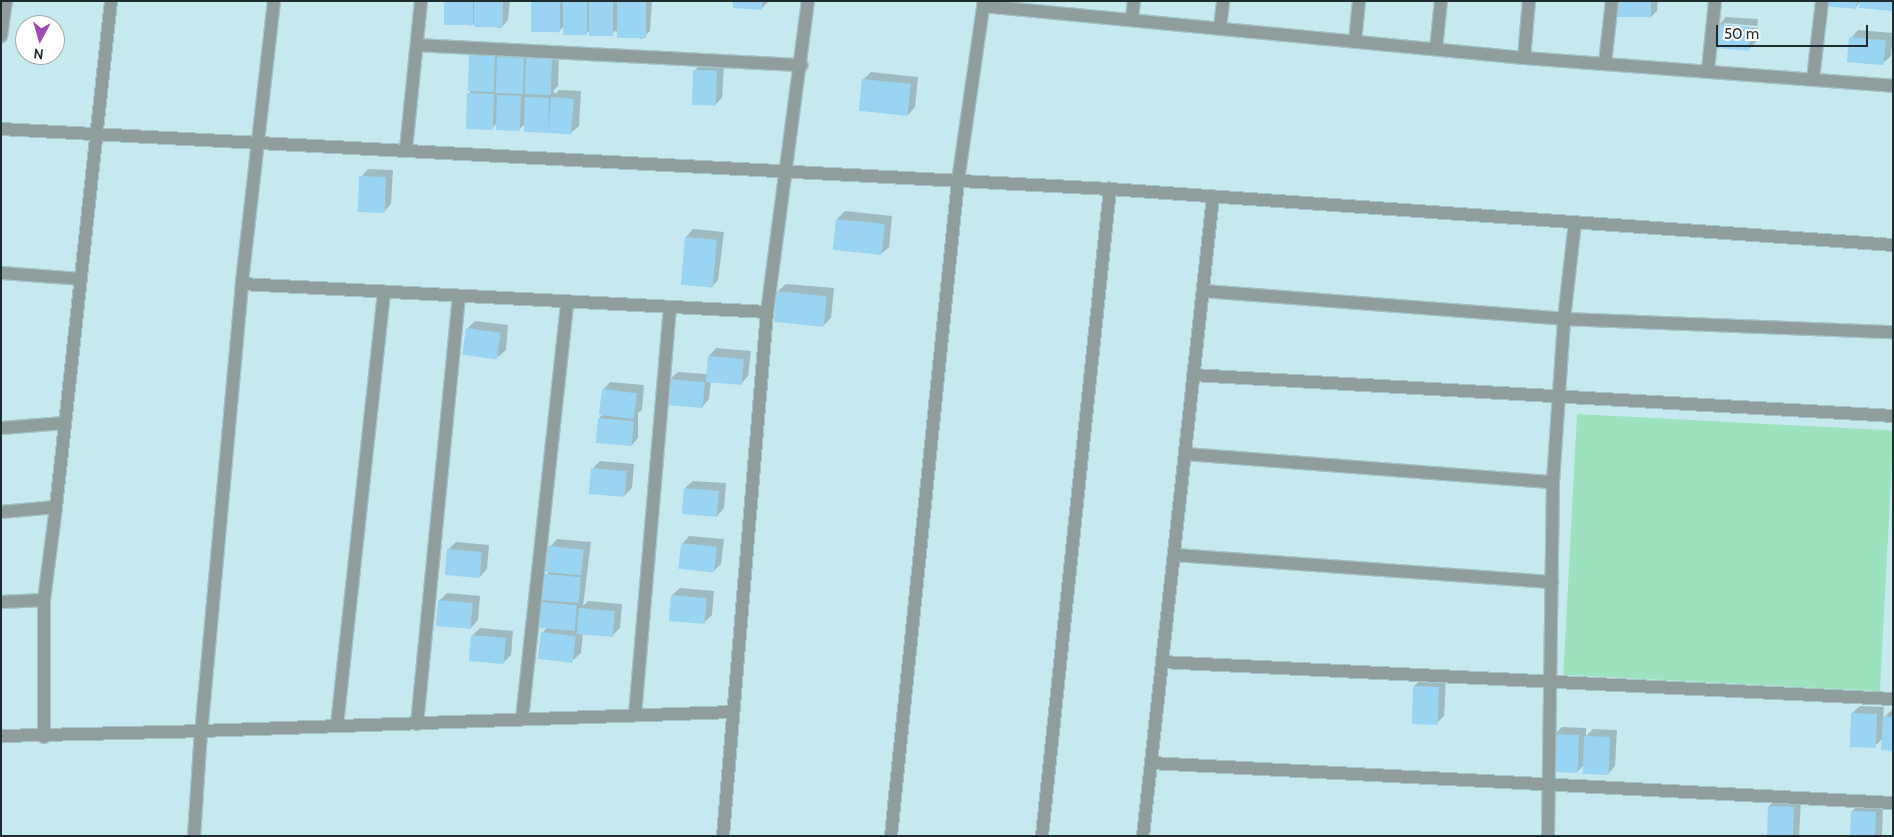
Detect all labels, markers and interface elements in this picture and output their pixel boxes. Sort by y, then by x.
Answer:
north arrow [15,15,65,65]
scale bar [1719,15,1872,47]
text: 50 m [1724,25,1759,43]
text: N [33,44,44,63]

